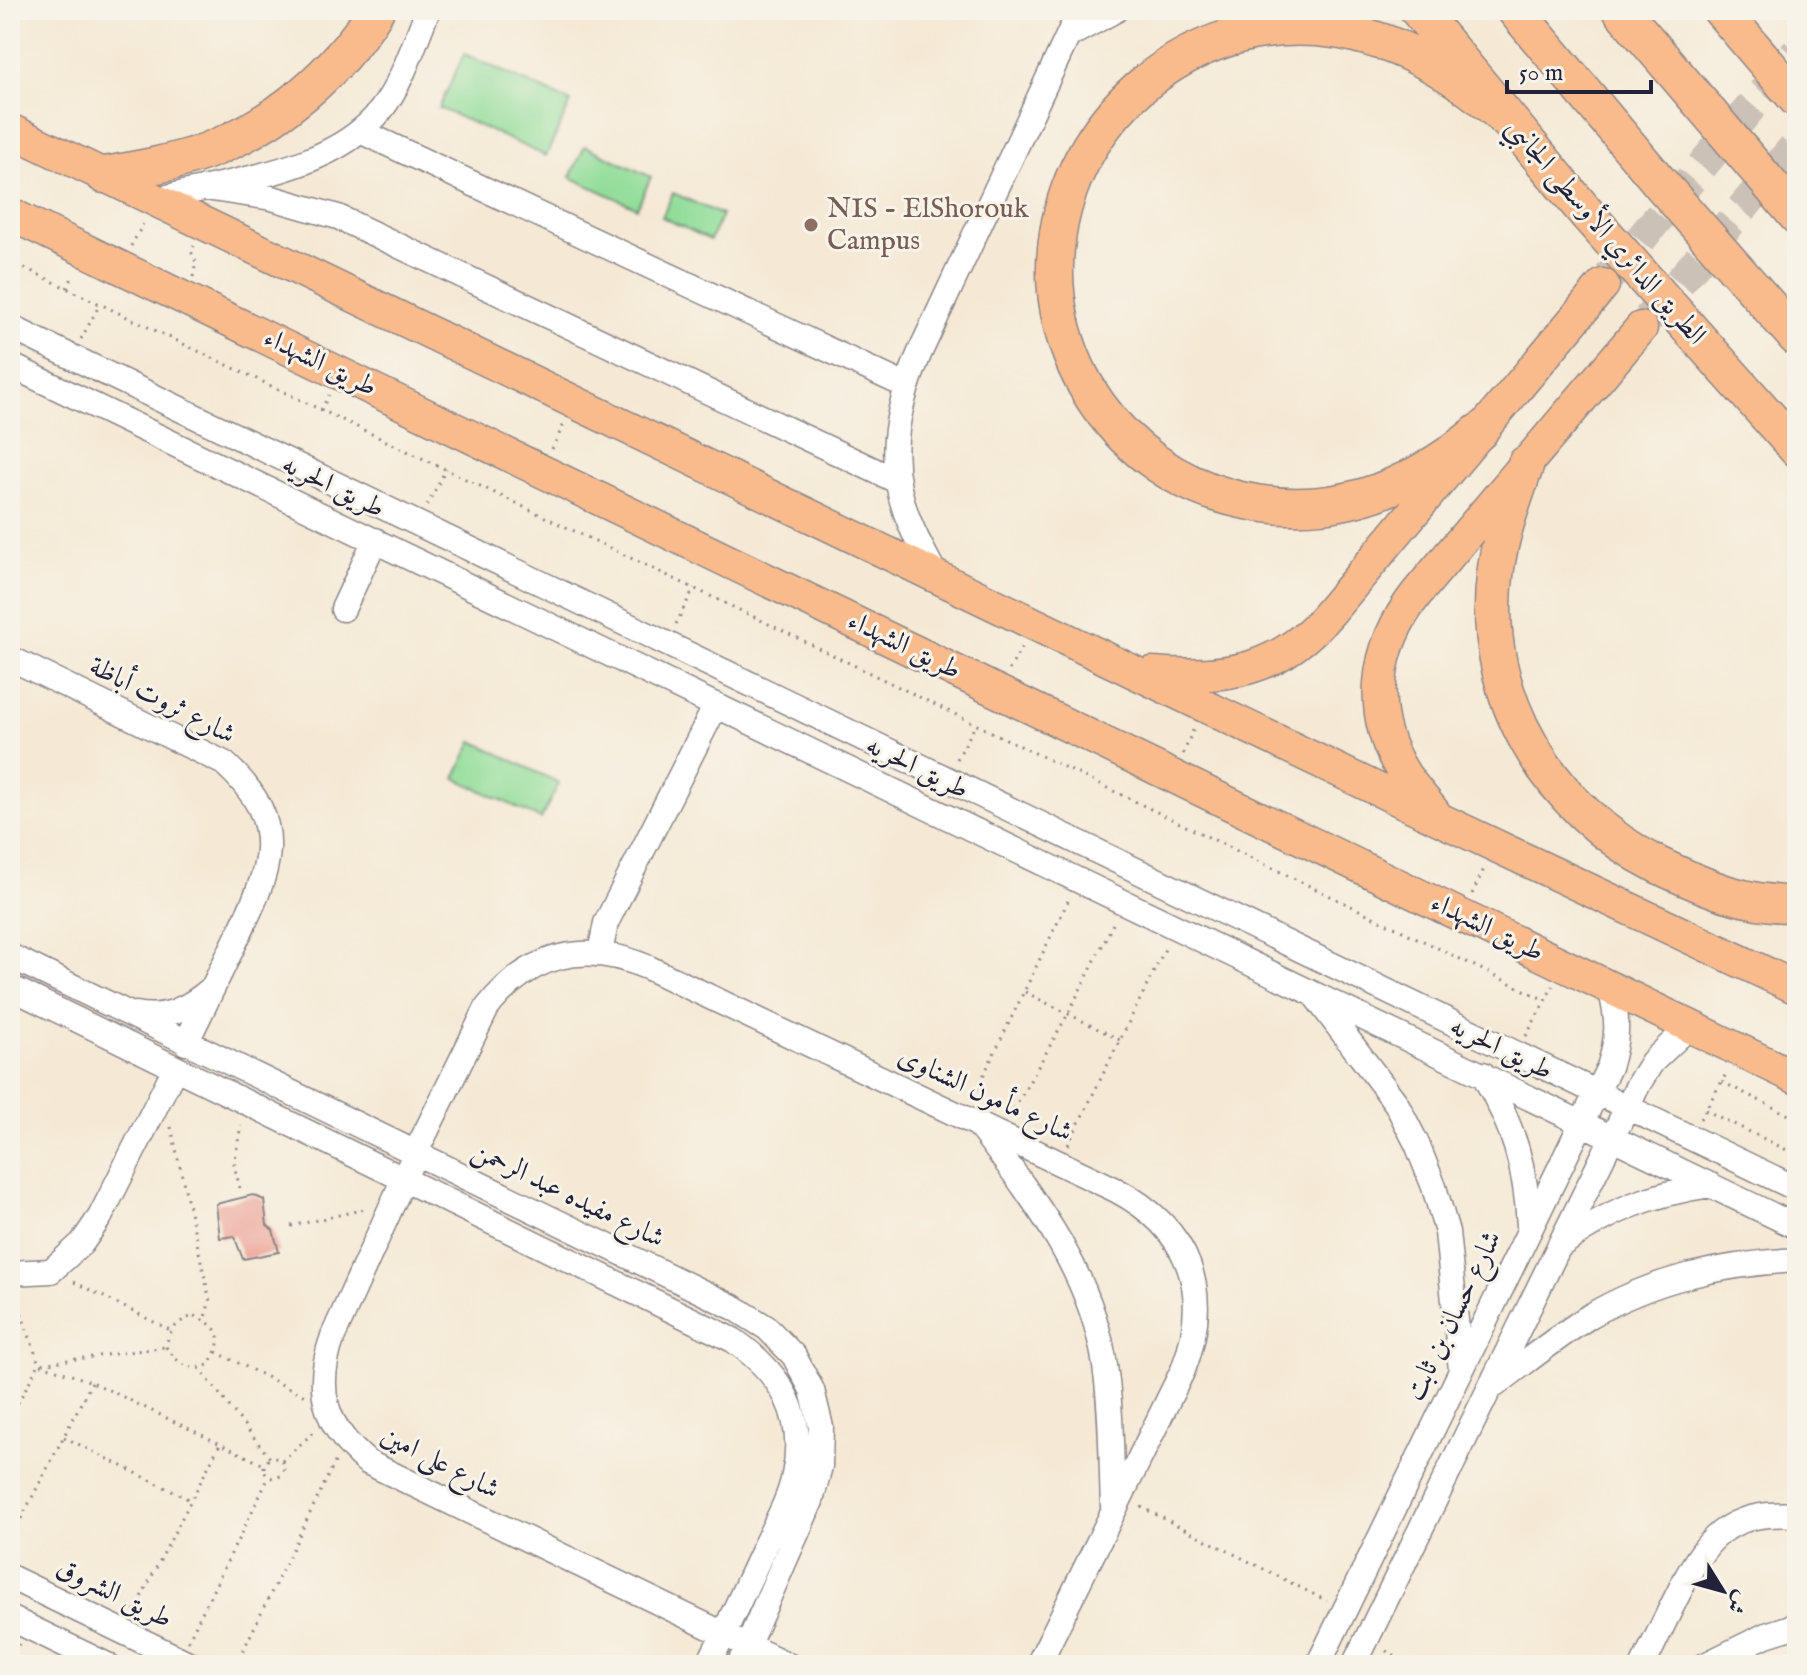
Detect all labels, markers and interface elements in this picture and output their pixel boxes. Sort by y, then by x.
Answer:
scale bar [1507,44,1651,94]
text: 50 m [1519,58,1563,89]
street label: الطريق الدائري الأوسطى الجانبي [1493,109,1715,356]
place label: NIS - ElShorouk Campus [827,192,1030,259]
marker: NIS - ElShorouk Campus [802,216,820,234]
street label: طريق الشهداء [258,321,382,405]
street label: طريق الحريه [276,447,390,527]
street label: طريق الشهداء [842,604,966,688]
street label: شارع ثروت أباظة [81,646,243,756]
street label: طريق الحريه [860,728,974,808]
street label: طريق الشهداء [1425,886,1549,970]
street label: طريق الحريه [1444,1009,1558,1089]
street label: شارع مأمون الشناوى [890,1036,1080,1154]
street label: شارع مفيده عبد الرحمن [464,1133,670,1260]
street label: شارع حسان بن ثابت [1398,1225,1514,1408]
street label: شارع على امين [373,1418,505,1511]
street label: طريق الشروق [50,1551,178,1637]
north arrow [1683,1551,1763,1631]
text: ش [1720,1585,1755,1619]

